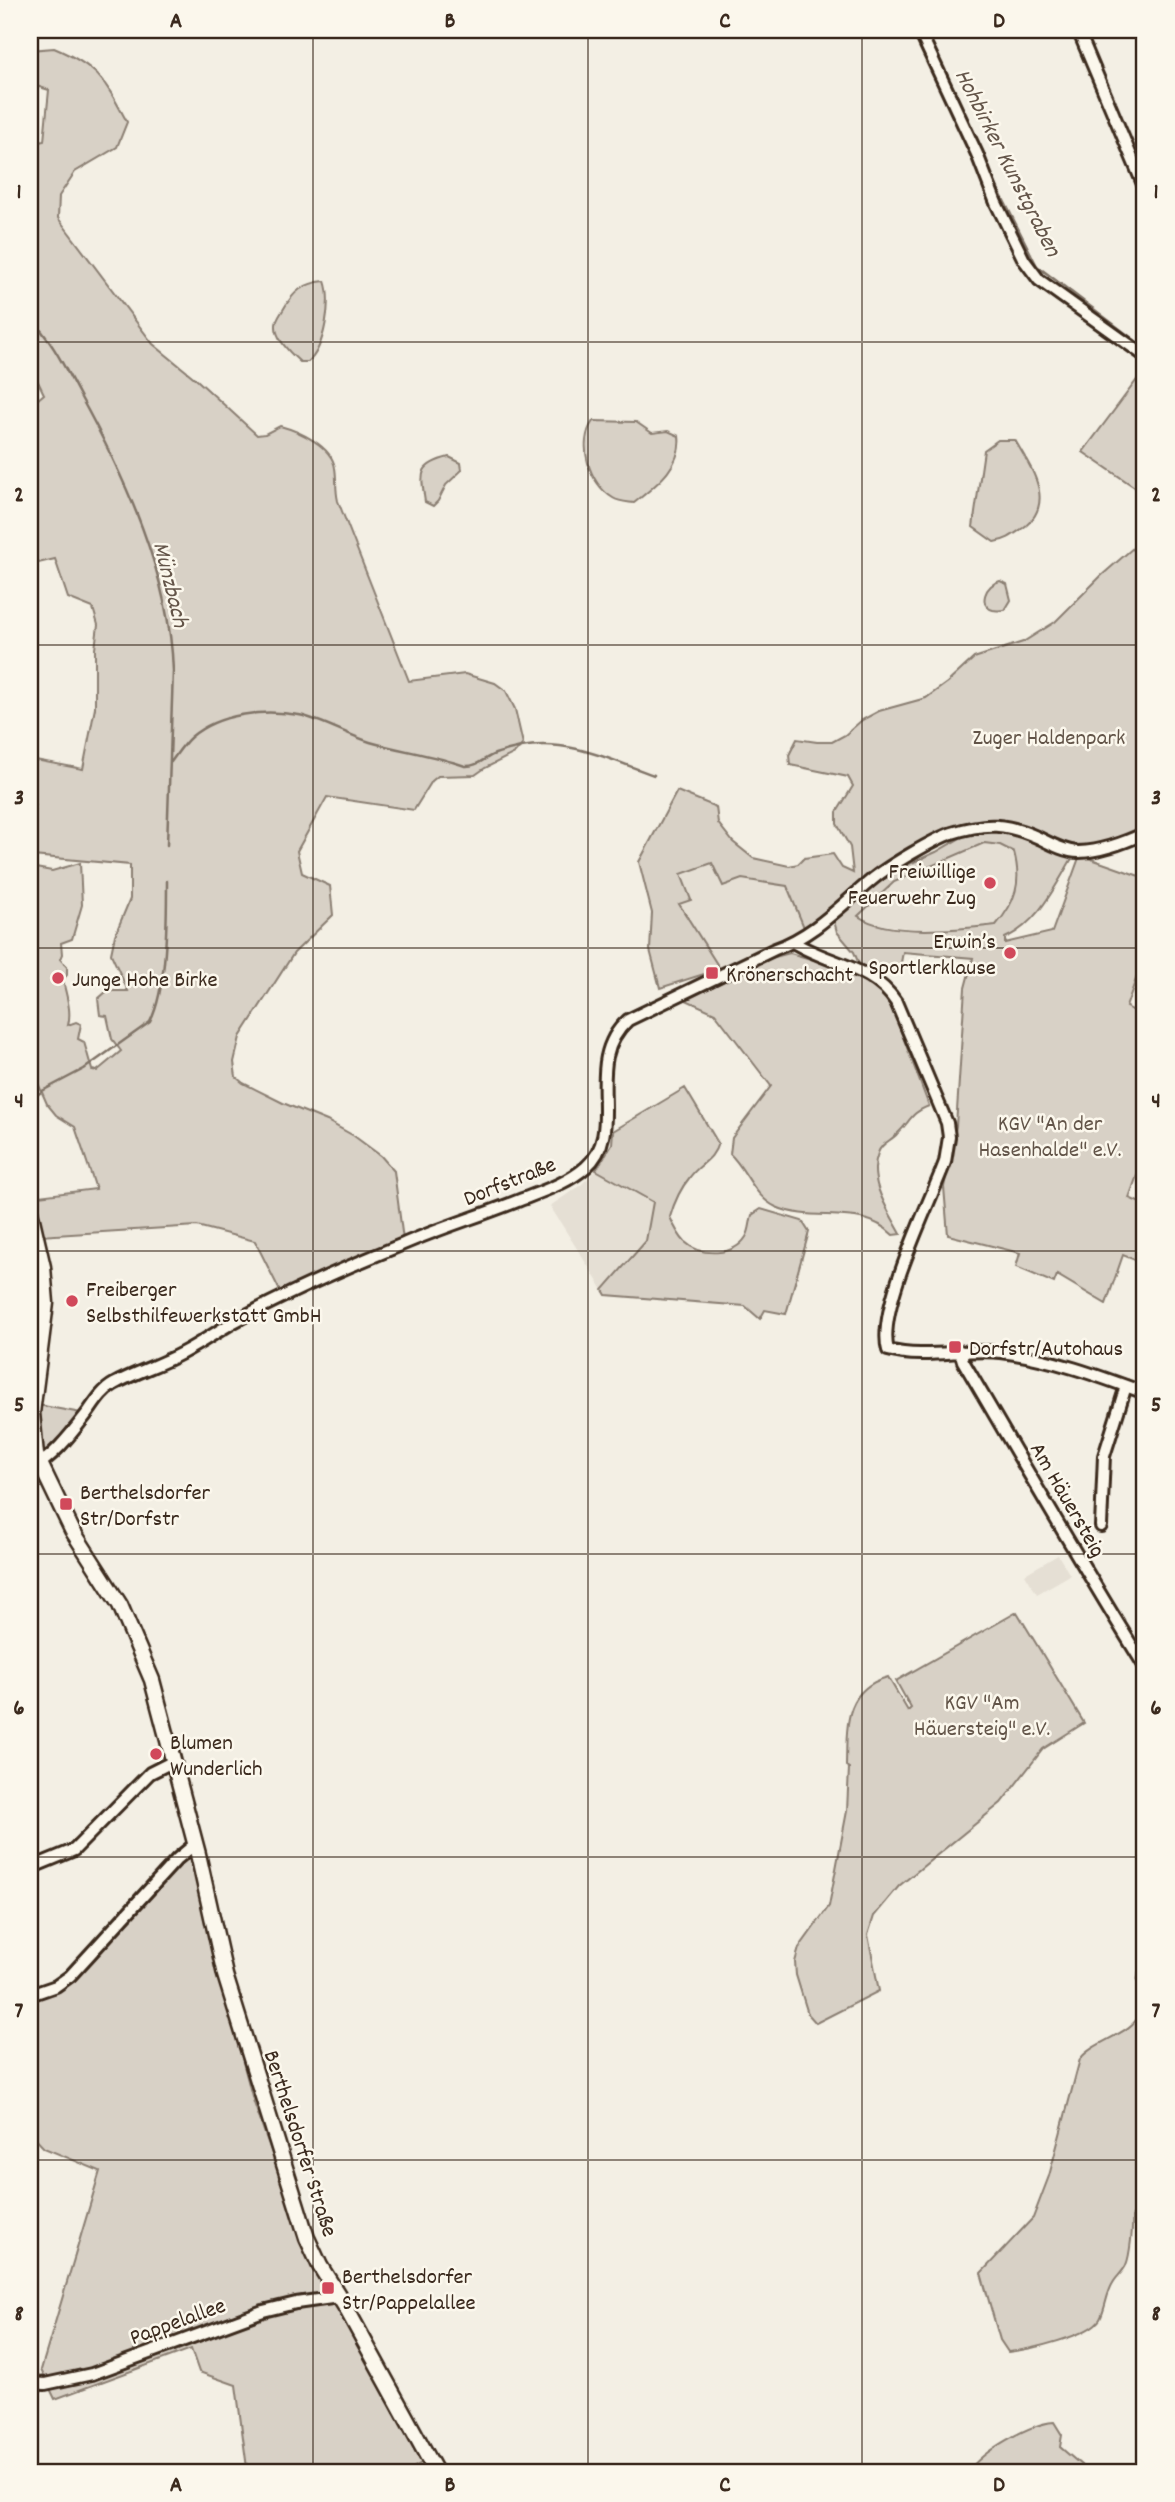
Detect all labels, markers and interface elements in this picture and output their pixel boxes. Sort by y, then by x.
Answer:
text: A [170,6,182,39]
text: B [445,6,456,39]
text: C [719,6,731,39]
text: D [993,6,1005,39]
water label: Hohbirker Kunstgraben [944,64,1069,264]
text: 1 [16,177,22,210]
text: 1 [1153,177,1159,210]
text: 2 [14,480,24,513]
text: 2 [1151,480,1161,513]
water label: Münzbach [142,538,196,632]
park label: Zuger Haldenpark [973,723,1125,756]
text: 3 [14,783,24,816]
text: 3 [1151,783,1161,816]
place label: Freiwillige Feuerwehr Zug [848,857,976,916]
marker: Freiwillige Feuerwehr Zug [982,875,998,891]
place label: Erwin’s Sportlerklause [868,927,996,986]
marker: Erwin’s Sportlerklause [1002,945,1018,961]
place label: Krönerschacht [726,960,853,993]
place label: Junge Hohe Birke [72,965,218,998]
marker: Krönerschacht [704,965,720,981]
marker: Junge Hohe Birke [50,970,66,986]
text: 4 [14,1086,24,1119]
text: 4 [1151,1086,1161,1119]
park label: KGV "An der Hasenhalde" e.V. [979,1109,1121,1168]
street label: Dorfstraße [459,1150,562,1217]
place label: Freiberger Selbsthilfewerkstatt GmbH [86,1275,322,1334]
marker: Freiberger Selbsthilfewerkstatt GmbH [64,1293,80,1309]
place label: Dorfstr/Autohaus [969,1334,1123,1367]
marker: Dorfstr/Autohaus [947,1339,963,1355]
text: 5 [14,1390,24,1423]
text: 5 [1151,1390,1161,1423]
street label: Am Häuersteig [1020,1437,1112,1564]
place label: Berthelsdorfer Str/Dorfstr [80,1478,211,1537]
marker: Berthelsdorfer Str/Dorfstr [58,1496,74,1512]
park label: KGV "Am Häuersteig" e.V. [914,1688,1050,1747]
text: 6 [13,1693,25,1726]
text: 6 [1150,1693,1162,1726]
place label: Blumen Wunderlich [170,1728,263,1787]
marker: Blumen Wunderlich [148,1746,164,1762]
text: 7 [15,1996,24,2029]
text: 7 [1152,1996,1161,2029]
street label: Berthelsdorfer Straße [253,2047,344,2242]
place label: Berthelsdorfer Str/Pappelallee [342,2262,476,2321]
marker: Berthelsdorfer Str/Pappelallee [320,2280,336,2296]
street label: Pappelallee [126,2291,231,2356]
text: 8 [14,2299,24,2332]
text: 8 [1151,2299,1161,2332]
text: A [170,2470,182,2502]
text: B [445,2470,456,2502]
text: C [719,2470,731,2502]
text: D [993,2470,1005,2502]

